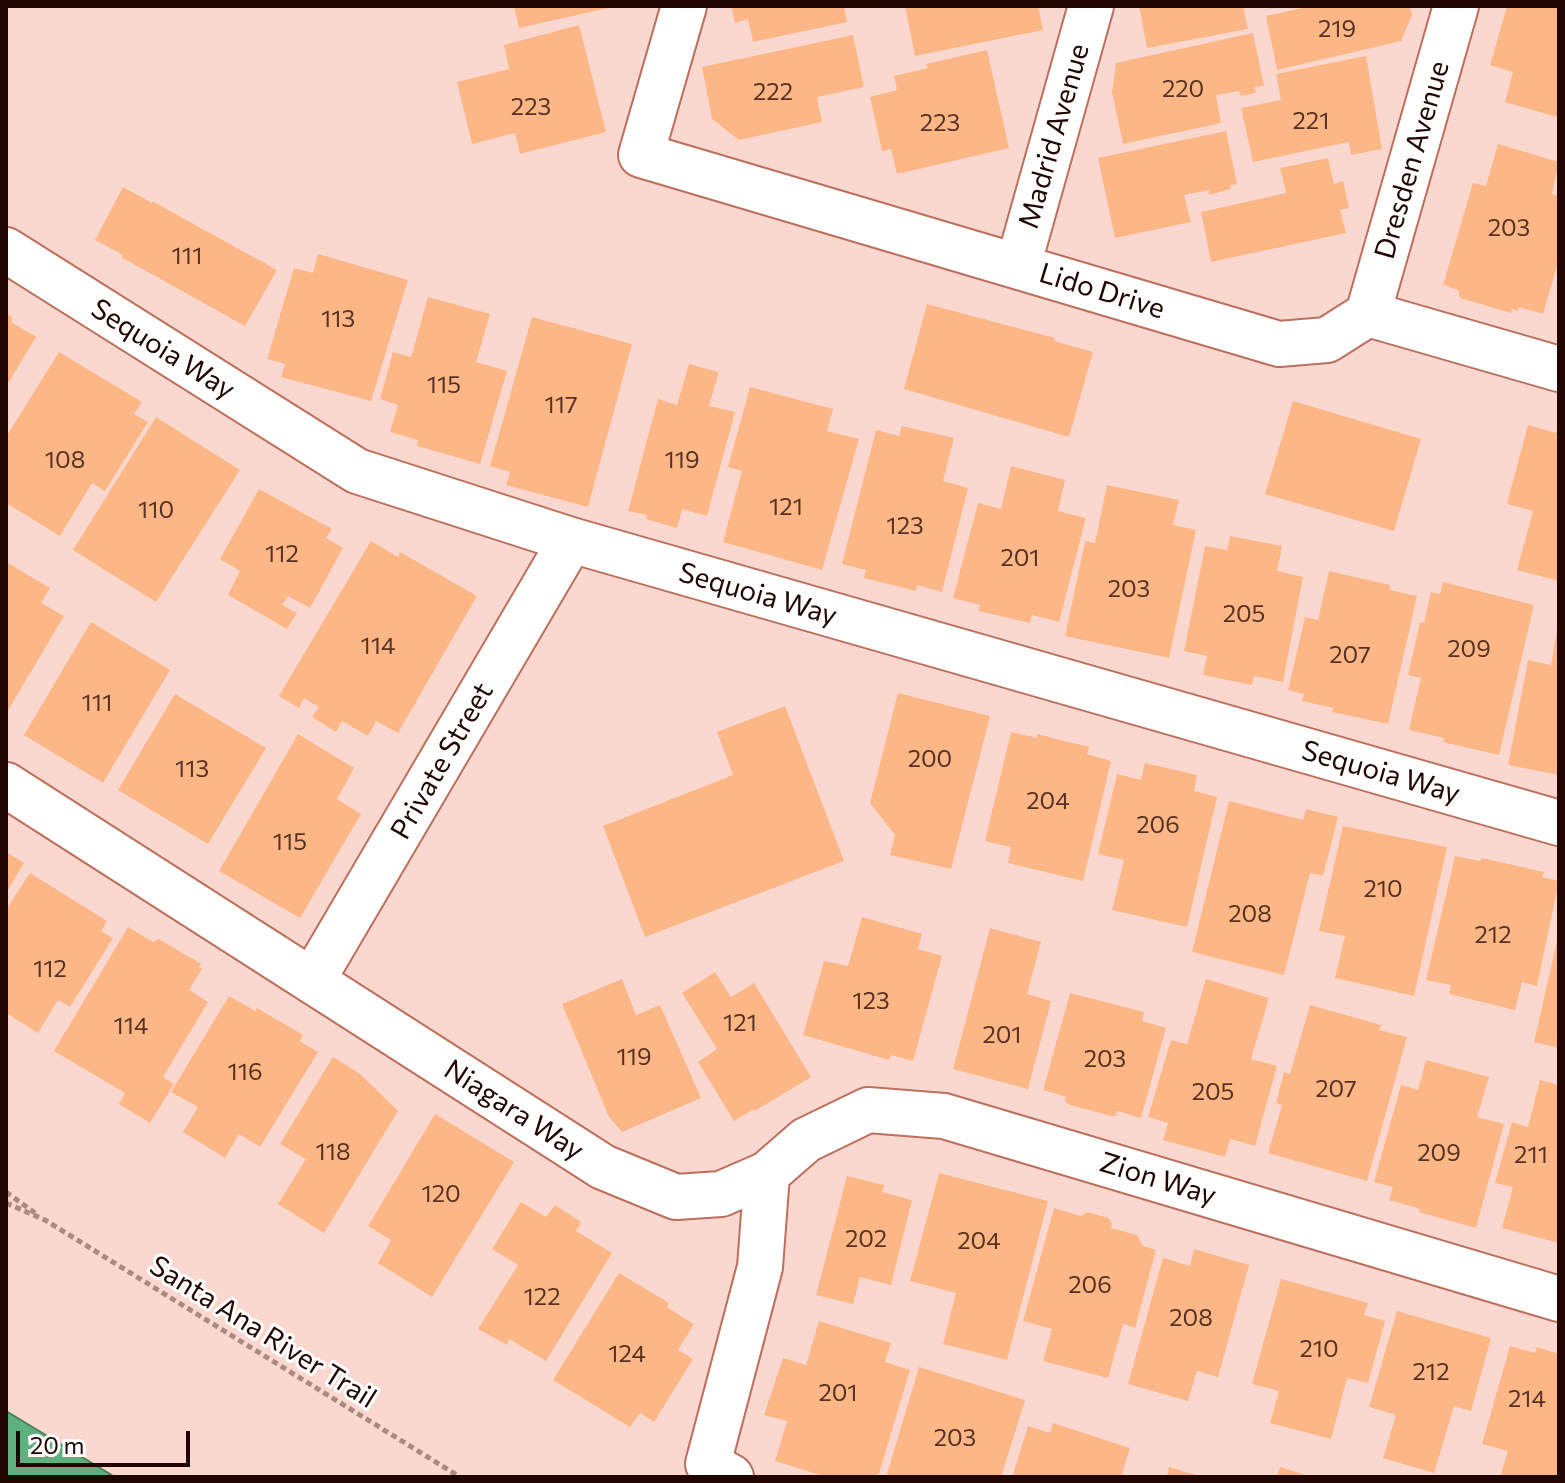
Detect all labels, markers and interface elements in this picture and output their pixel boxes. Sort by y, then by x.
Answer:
house number: 219 [1318,15,1356,43]
street label: Madrid Avenue [1012,40,1096,232]
street label: Dresden Avenue [1368,57,1456,263]
house number: 220 [1162,75,1204,103]
house number: 222 [753,78,793,106]
house number: 223 [511,93,551,121]
house number: 221 [1293,107,1329,135]
house number: 223 [920,109,960,137]
house number: 203 [1488,214,1530,242]
house number: 111 [172,242,202,270]
street label: Lido Drive [1035,256,1169,326]
street label: Sequoia Way [85,292,241,406]
house number: 113 [321,305,355,333]
house number: 115 [427,371,461,399]
house number: 117 [544,391,578,419]
house number: 108 [45,446,85,474]
house number: 119 [664,446,700,474]
house number: 121 [769,493,803,521]
house number: 110 [138,496,174,524]
house number: 123 [886,512,924,540]
house number: 112 [265,540,299,568]
house number: 201 [1000,544,1040,572]
street label: Sequoia Way [675,555,841,633]
house number: 203 [1108,575,1150,603]
house number: 205 [1223,600,1265,628]
house number: 114 [361,632,395,660]
house number: 209 [1447,635,1491,663]
house number: 207 [1329,641,1371,669]
street label: Private Street [384,677,500,845]
house number: 111 [82,689,112,717]
street label: Sequoia Way [1298,733,1464,811]
house number: 200 [908,745,952,773]
house number: 113 [175,755,209,783]
house number: 204 [1026,787,1070,815]
house number: 206 [1136,811,1180,839]
house number: 115 [273,828,307,856]
house number: 210 [1363,875,1403,903]
house number: 208 [1228,900,1272,928]
house number: 212 [1475,921,1511,949]
house number: 112 [33,955,67,983]
house number: 123 [852,987,890,1015]
house number: 121 [723,1009,757,1037]
house number: 114 [114,1012,148,1040]
house number: 201 [982,1021,1022,1049]
house number: 119 [616,1043,652,1071]
house number: 203 [1084,1045,1126,1073]
street label: Niagara Way [438,1053,590,1167]
house number: 116 [227,1058,263,1086]
house number: 207 [1315,1075,1357,1103]
house number: 205 [1192,1078,1234,1106]
house number: 118 [315,1138,351,1166]
house number: 209 [1417,1139,1461,1167]
house number: 211 [1514,1141,1548,1169]
street label: Zion Way [1096,1145,1220,1213]
house number: 120 [421,1180,461,1208]
house number: 202 [845,1225,887,1253]
house number: 204 [957,1227,1001,1255]
street label: Santa Ana River Trail [144,1249,382,1415]
house number: 206 [1068,1271,1112,1299]
house number: 122 [524,1283,560,1311]
house number: 208 [1169,1304,1213,1332]
house number: 210 [1299,1335,1339,1363]
house number: 124 [608,1340,646,1368]
house number: 212 [1413,1358,1449,1386]
house number: 201 [818,1379,858,1407]
house number: 214 [1508,1385,1546,1413]
scale bar [20,1415,194,1465]
house number: 203 [934,1424,976,1452]
text: 20 m [30,1430,84,1459]

